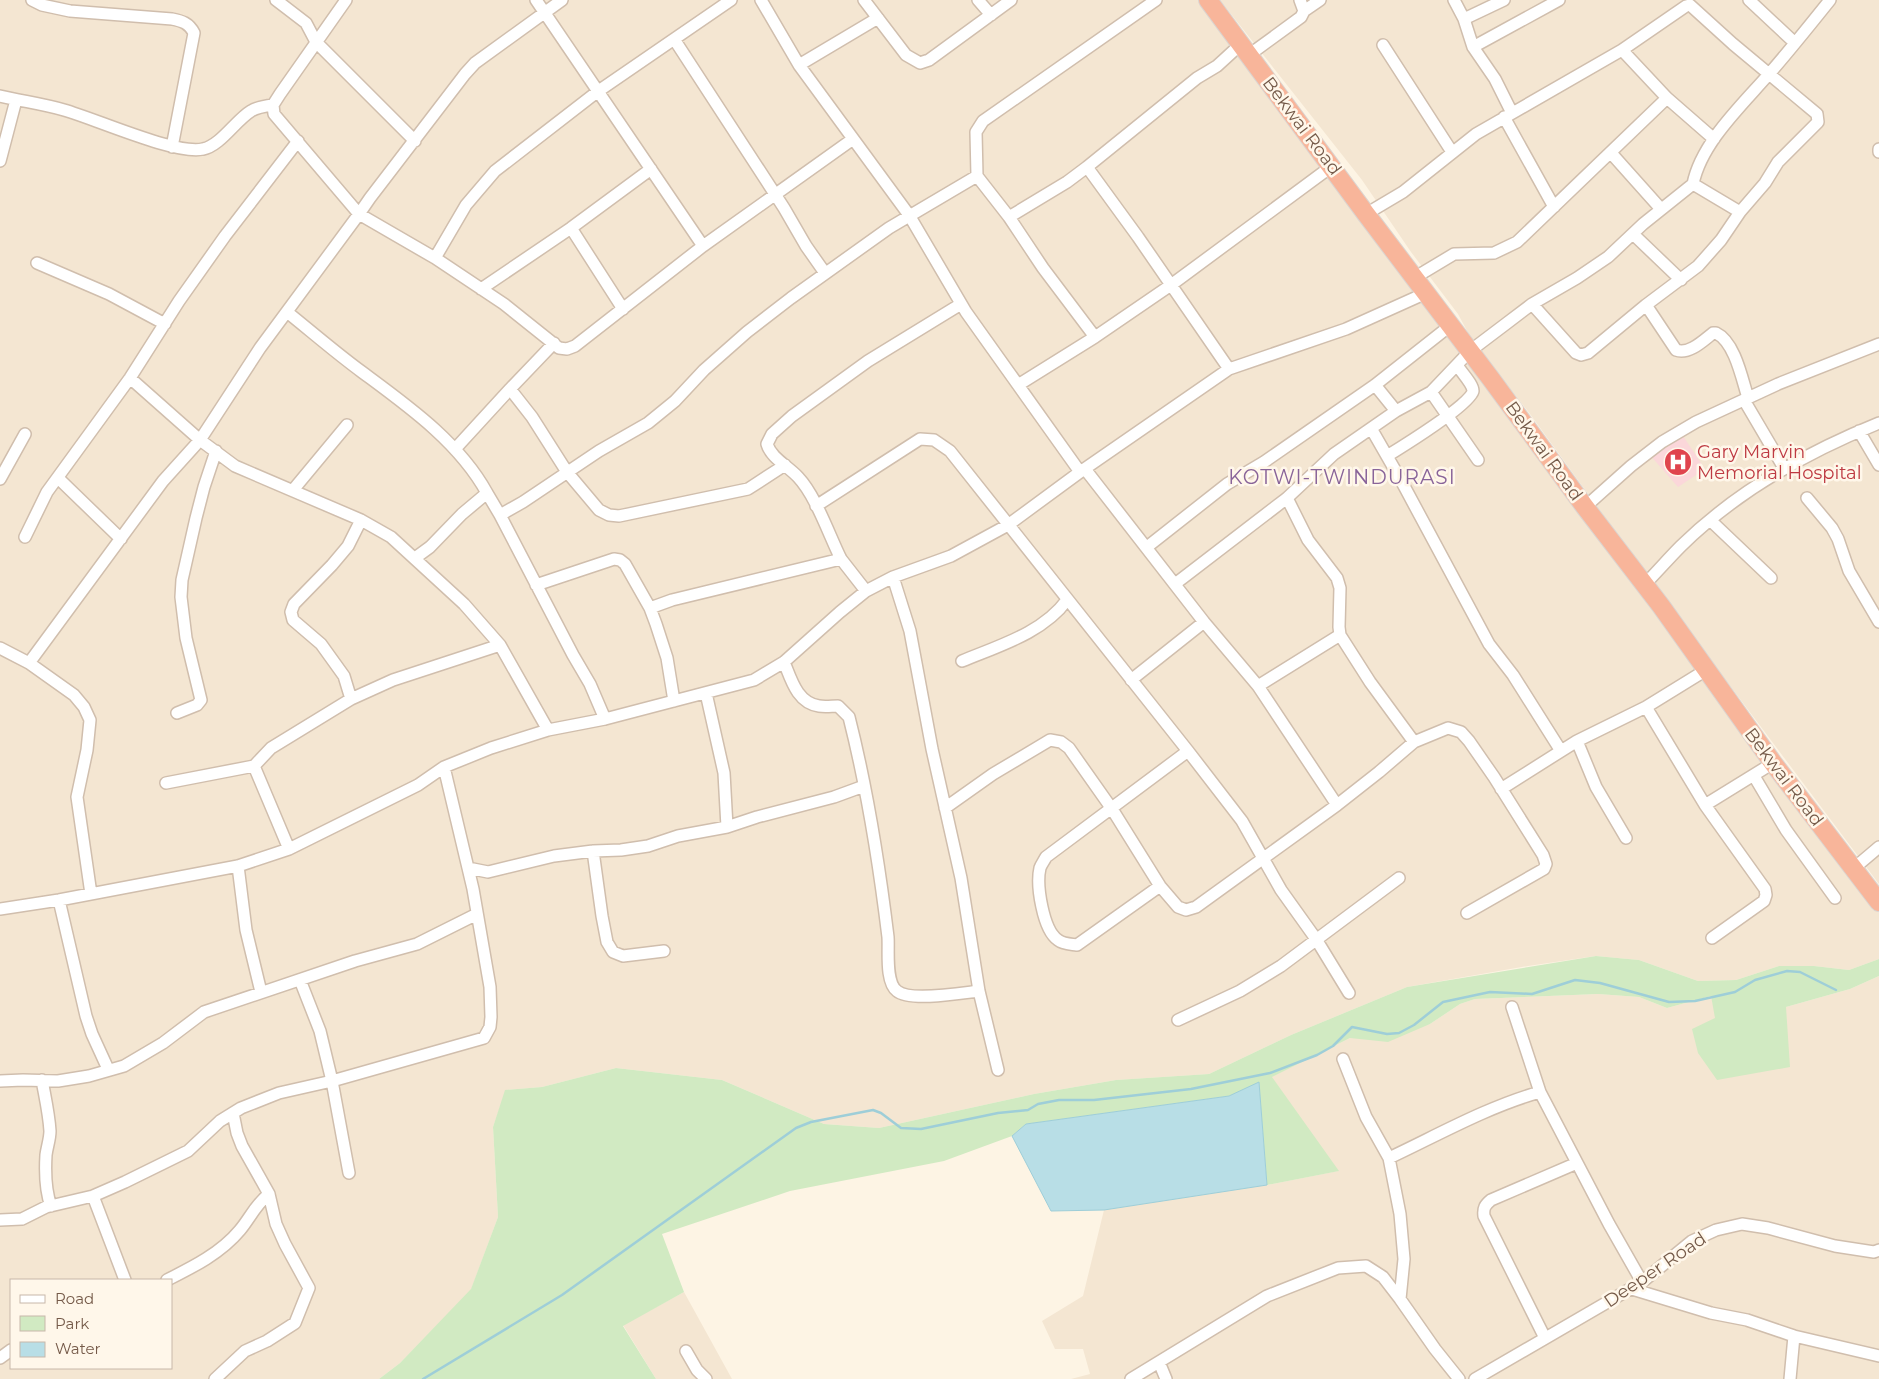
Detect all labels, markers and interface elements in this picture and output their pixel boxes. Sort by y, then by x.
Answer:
street label: Bekwai Road [1258,72,1346,180]
street label: Bekwai Road [1501,397,1587,505]
place label: Gary Marvin Memorial Hospital [1697,441,1862,484]
hospital icon: Gary Marvin Memorial Hospital [1663,447,1693,477]
district label: KOTWI-TWINDURASI [1228,465,1456,489]
street label: Bekwai Road [1740,723,1828,831]
street label: Deeper Road [1600,1228,1710,1312]
legend [10,1279,172,1369]
text: Road [55,1289,94,1308]
text: Park [55,1314,89,1333]
text: Water [55,1339,101,1358]

